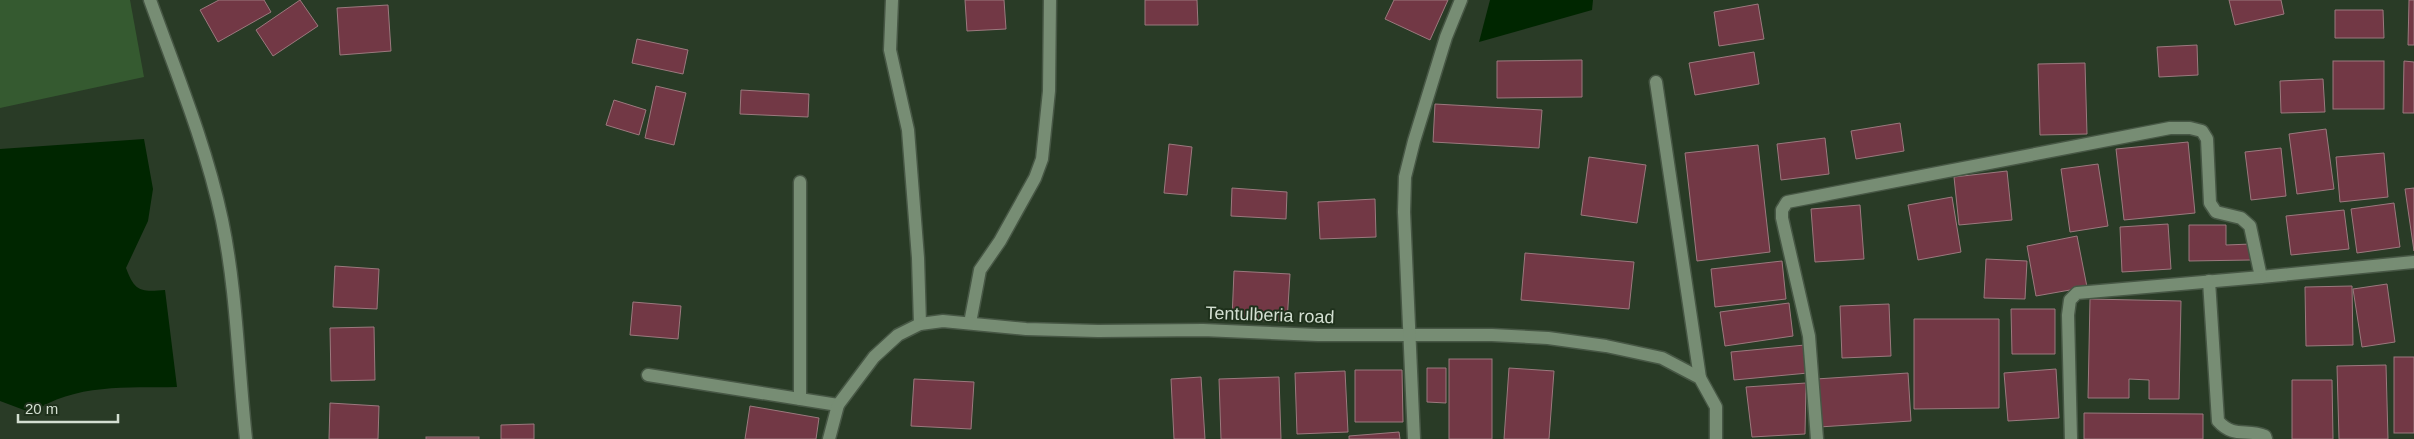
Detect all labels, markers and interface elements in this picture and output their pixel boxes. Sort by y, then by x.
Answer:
street label: Tentulberia road [1205,303,1335,327]
scale bar [18,392,118,424]
text: 20 m [25,400,58,417]

